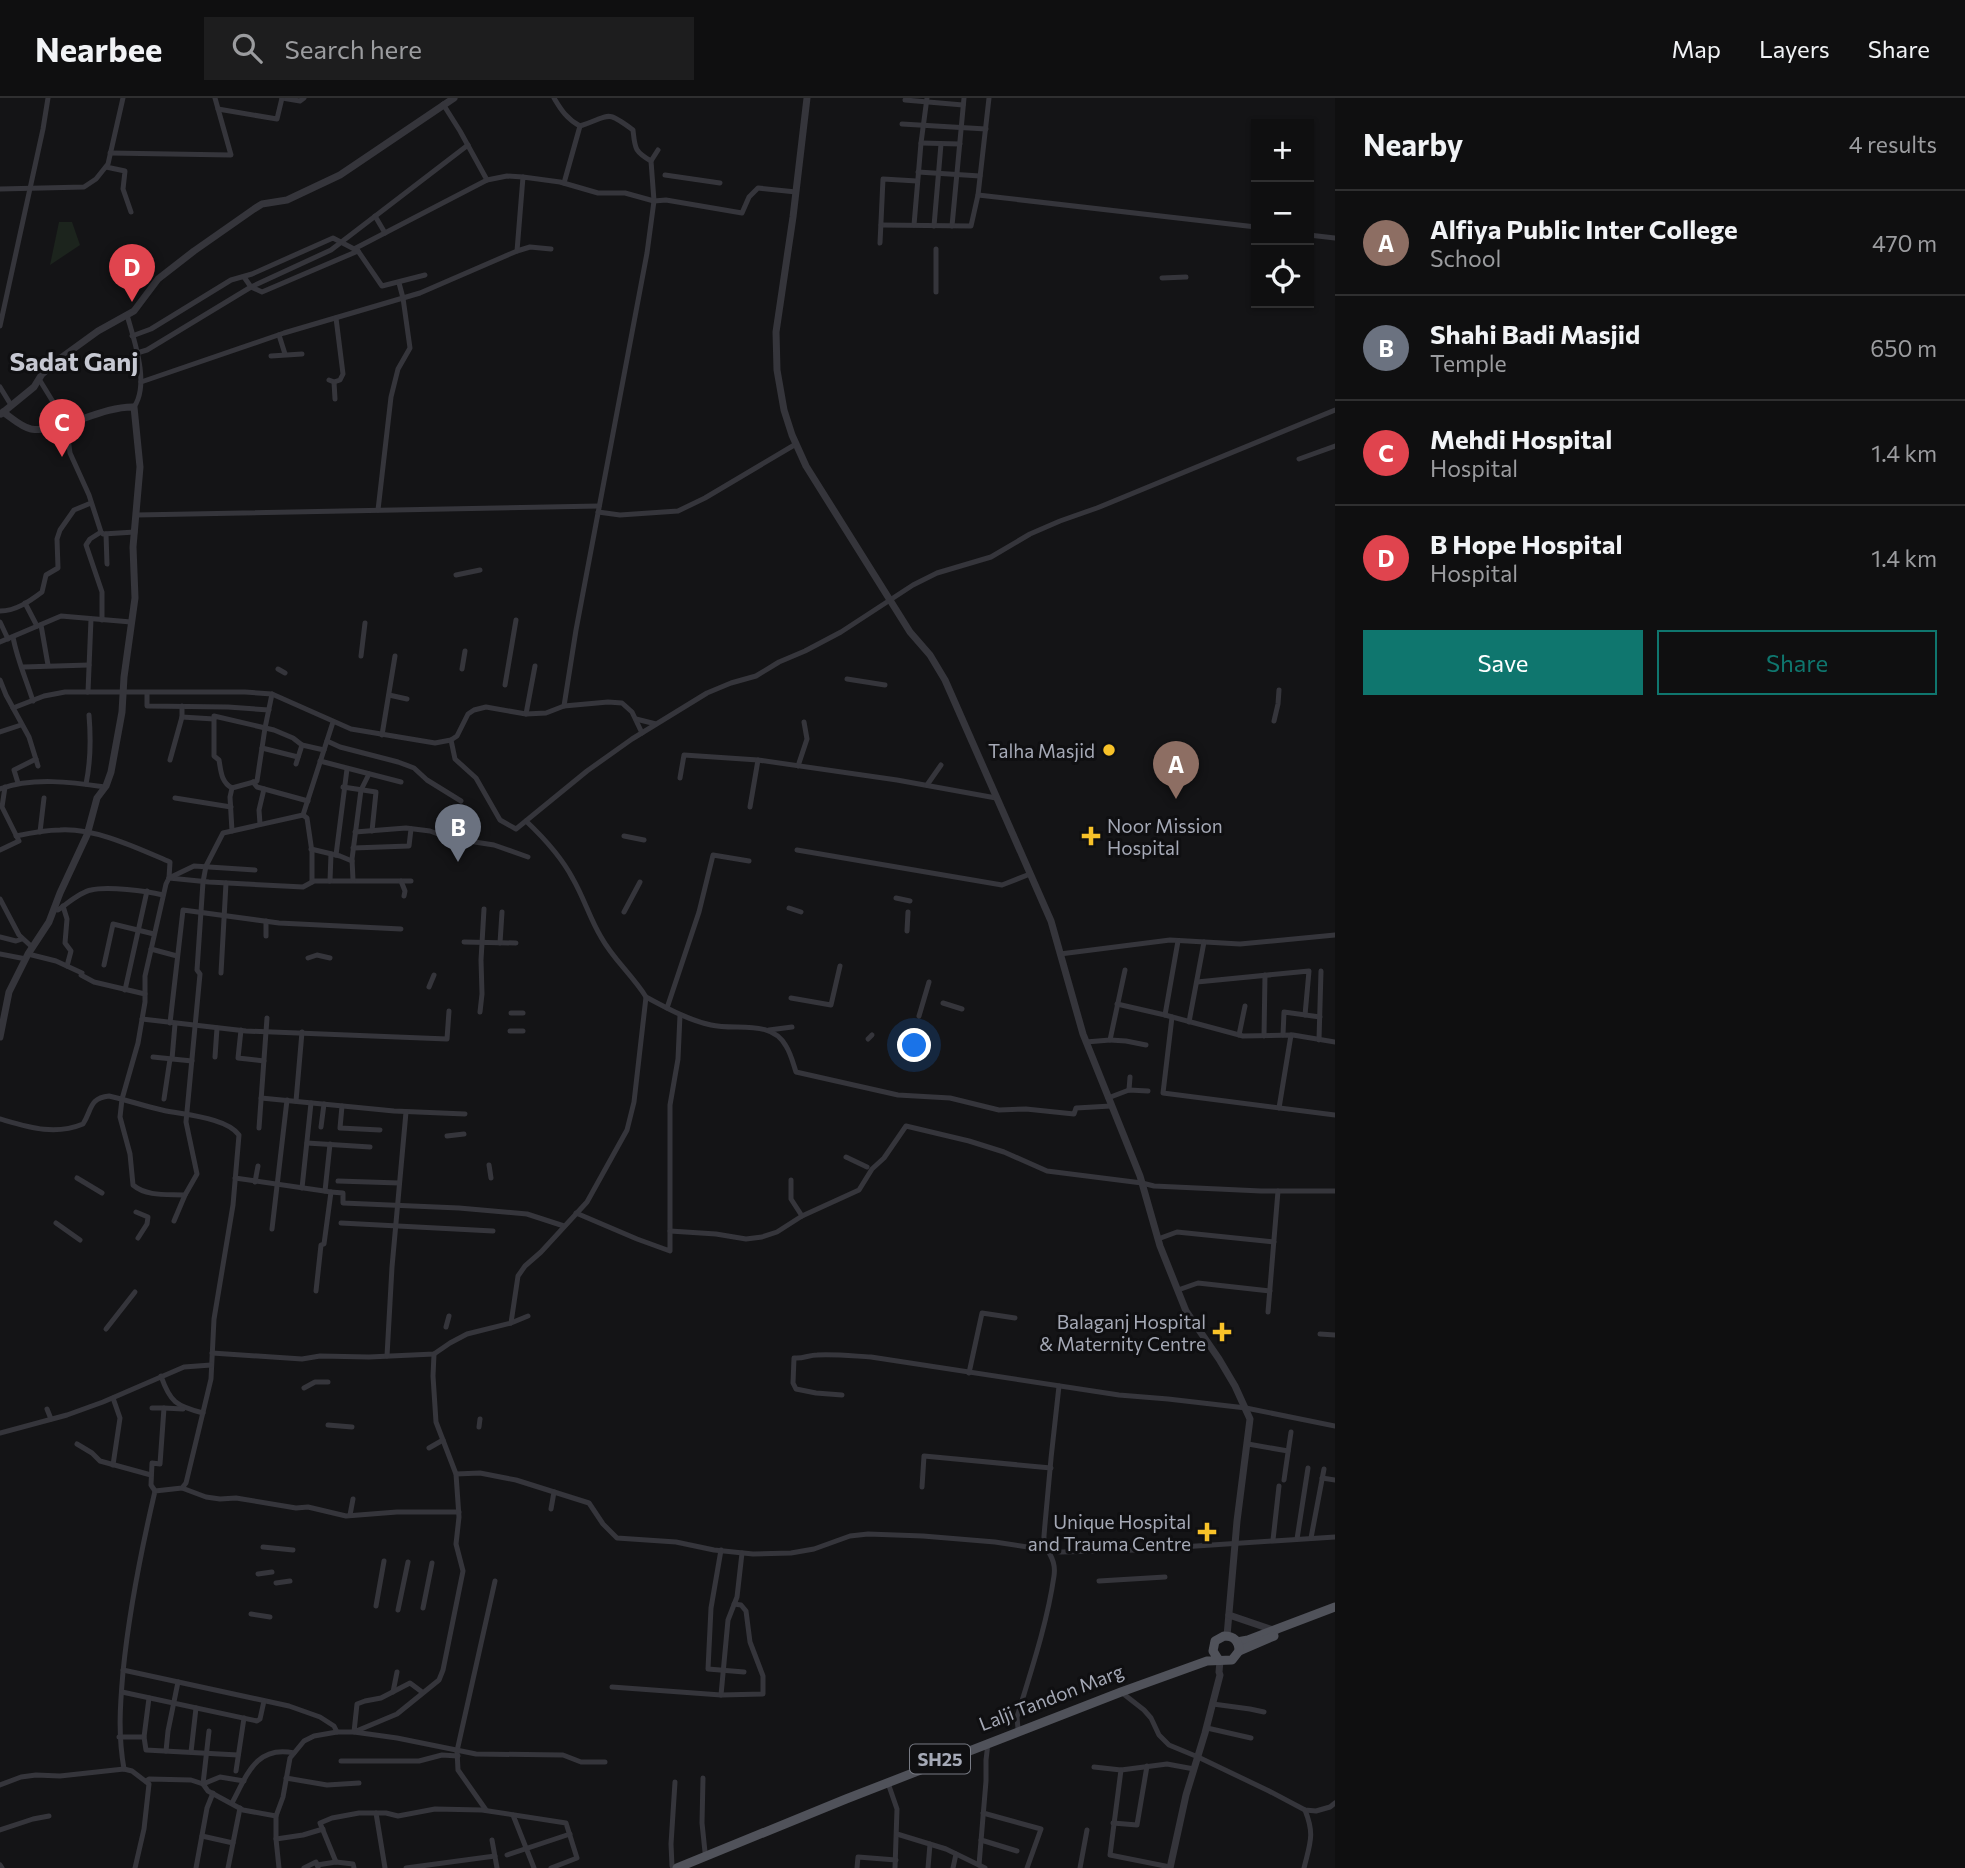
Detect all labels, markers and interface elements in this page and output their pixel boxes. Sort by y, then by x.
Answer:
search box [204,17,694,80]
text: Nearbee [35,28,162,69]
icon: search [228,29,266,67]
text: Search here [284,33,422,64]
text: Map [1672,34,1721,63]
text: Layers [1759,34,1830,63]
text: Share [1868,34,1930,63]
map controls [1251,119,1314,308]
button: + [1251,119,1314,182]
text: Nearby [1363,125,1463,162]
text: 4 results [1849,130,1937,158]
button: − [1251,182,1314,245]
text: Alfiya Public Inter College [1430,213,1738,244]
text: A [1378,229,1394,257]
text: 470 m [1872,229,1937,257]
pin: D [109,244,155,302]
text: School [1430,244,1501,272]
button: locate [1251,245,1314,308]
text: Shahi Badi Masjid [1430,318,1640,349]
text: B [1378,334,1394,362]
text: 650 m [1870,334,1937,362]
district label: Sadat Ganj [9,345,139,376]
text: Temple [1430,349,1507,377]
pin: C [39,399,85,457]
text: Mehdi Hospital [1430,423,1612,454]
text: C [1378,439,1394,467]
text: 1.4 km [1871,439,1937,467]
text: Hospital [1430,454,1518,482]
text: B Hope Hospital [1430,528,1623,559]
text: D [1378,544,1394,572]
text: 1.4 km [1871,544,1937,572]
text: Hospital [1430,559,1518,587]
button: Save [1363,630,1643,695]
button: Share [1657,630,1937,695]
place label: Talha Masjid [988,739,1095,762]
pin: A [1153,741,1199,799]
marker: Talha Masjid [1101,742,1117,758]
pin: B [435,804,481,862]
place label: Noor Mission Hospital [1107,814,1223,859]
marker: Noor Mission Hospital [1081,826,1101,846]
your location [897,1028,931,1062]
place label: Balaganj Hospital & Maternity Centre [1039,1310,1206,1355]
marker: Balaganj Hospital & Maternity Centre [1212,1322,1232,1342]
place label: Unique Hospital and Trauma Centre [1028,1510,1191,1555]
marker: Unique Hospital and Trauma Centre [1197,1522,1217,1542]
street label: Lalji Tandon Marg [975,1659,1127,1735]
road number: SH25 [910,1744,970,1774]

